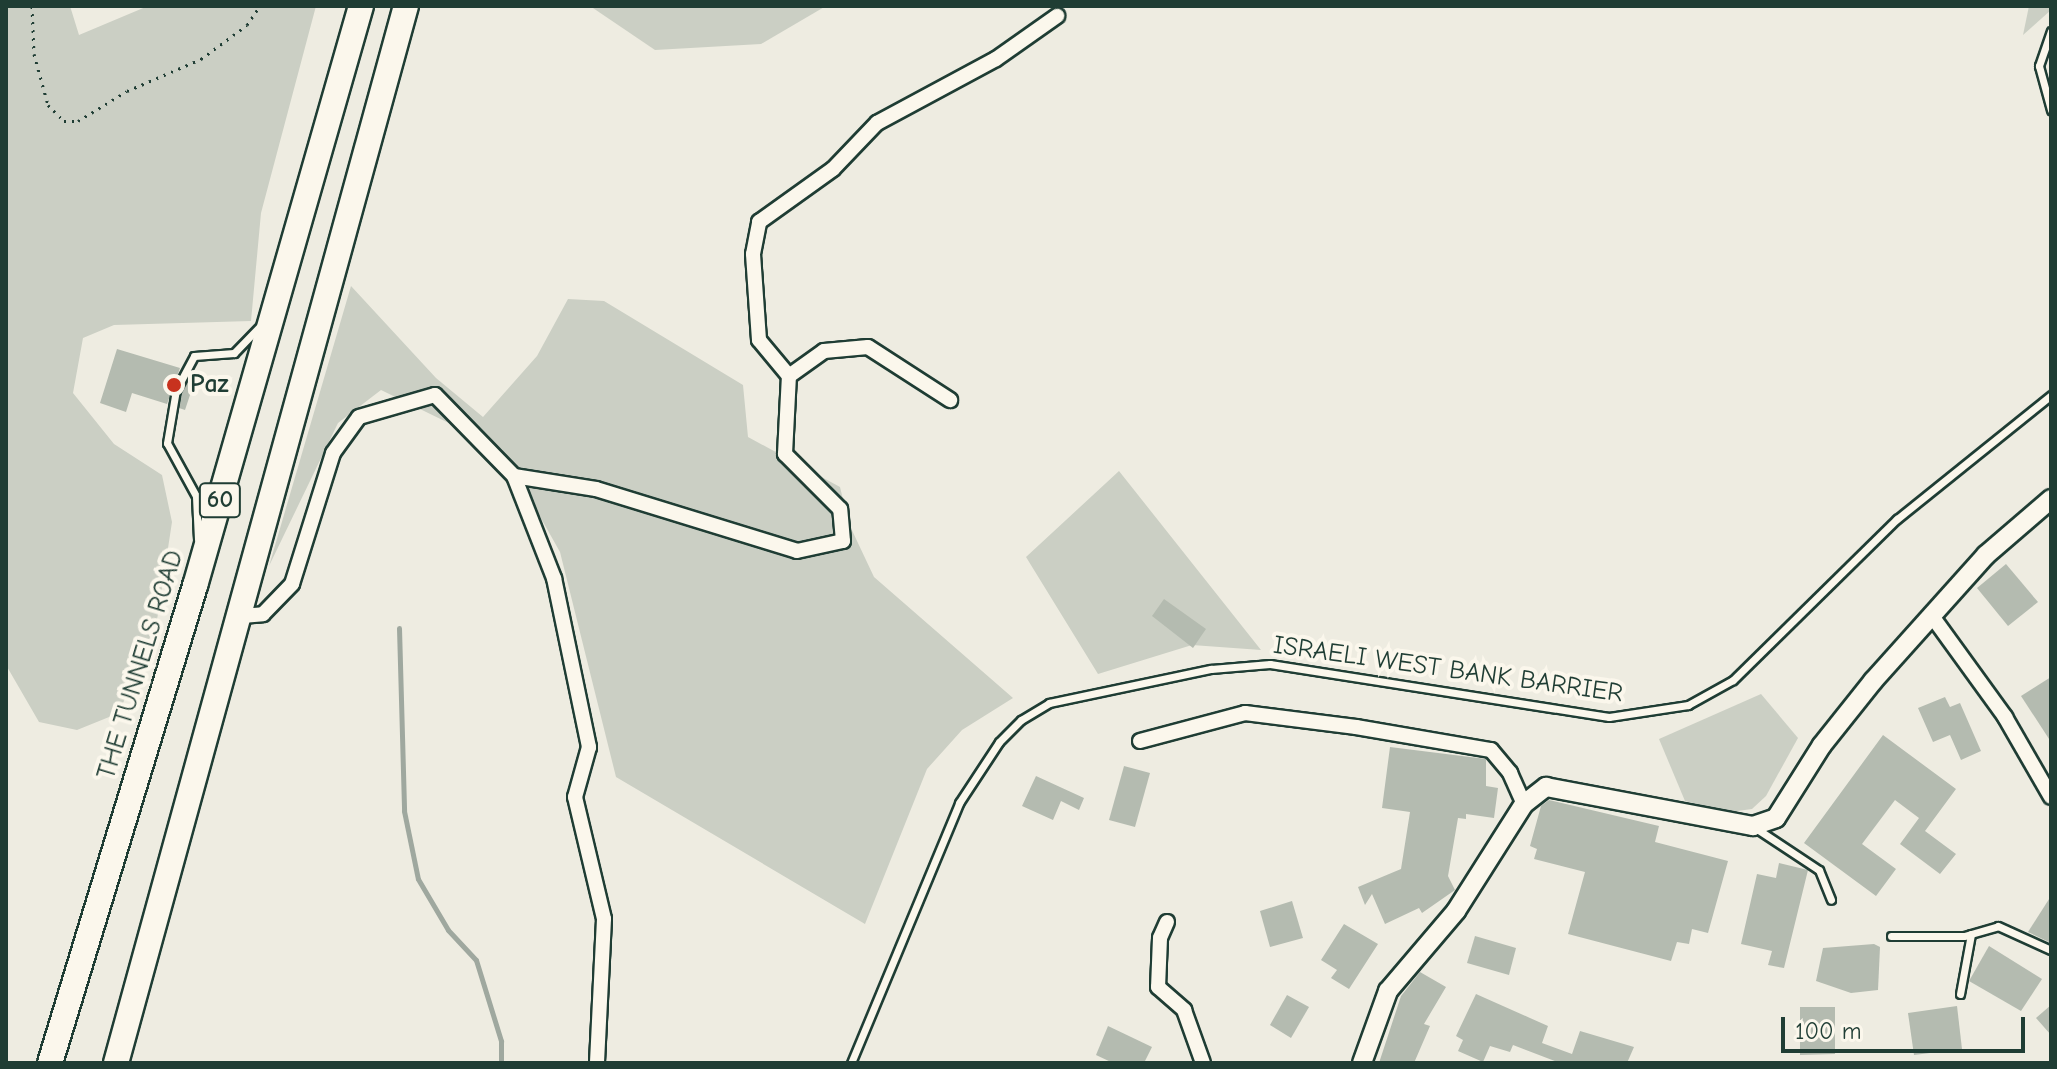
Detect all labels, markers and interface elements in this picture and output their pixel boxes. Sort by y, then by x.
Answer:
place label: Paz [190,369,229,401]
marker: Paz [165,376,183,394]
road number: 60 [198,480,242,520]
street label: THE TUNNELS ROAD [91,547,191,783]
street label: ISRAELI WEST BANK BARRIER [1271,630,1625,710]
scale bar [1785,1001,2029,1051]
text: 100 m [1795,1017,1862,1045]

